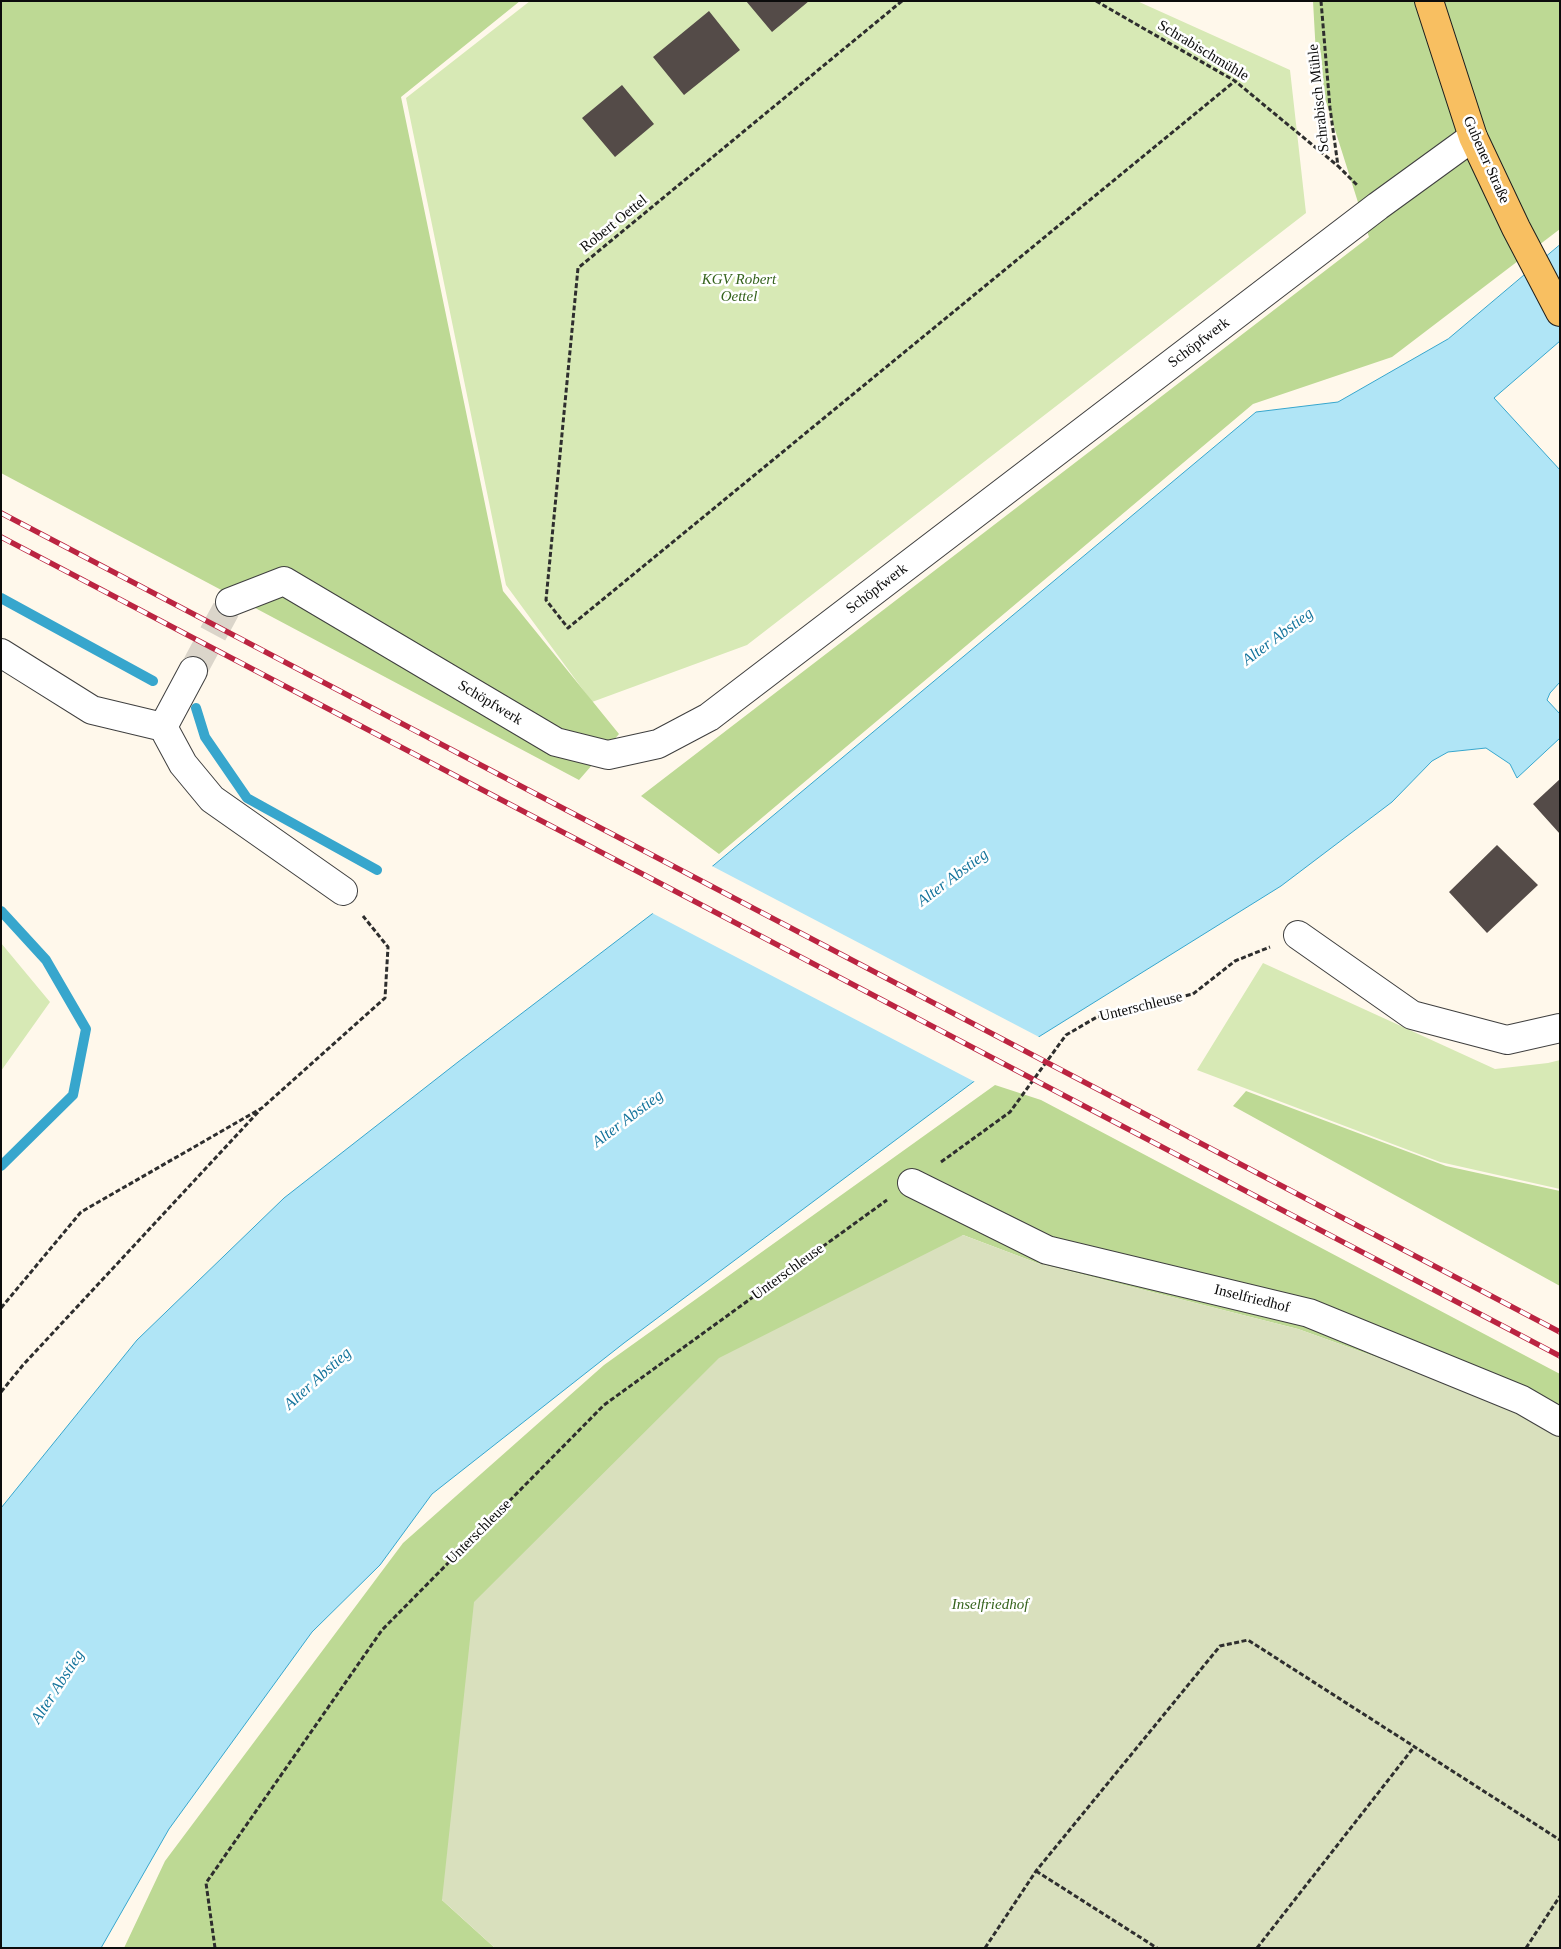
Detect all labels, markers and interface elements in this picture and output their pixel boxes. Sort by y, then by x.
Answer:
street label: Schrabischmühle [1154,17,1252,85]
street label: Schrabisch Mühle [1304,43,1334,153]
street label: Gubener Straße [1459,114,1513,206]
street label: Robert Oettel [577,191,651,257]
park label: KGV Robert Oettel [702,271,776,306]
street label: Schöpfwerk [1165,314,1233,372]
street label: Schöpfwerk [843,560,911,618]
water label: Alter Abstieg [1239,604,1317,670]
street label: Schöpfwerk [454,677,526,729]
water label: Alter Abstieg [914,845,992,911]
street label: Unterschleuse [1098,988,1184,1026]
water label: Alter Abstieg [589,1086,667,1152]
street label: Unterschleuse [748,1240,828,1304]
street label: Inselfriedhof [1212,1281,1292,1317]
water label: Alter Abstieg [280,1344,356,1414]
street label: Unterschleuse [443,1496,515,1568]
park label: Inselfriedhof [952,1596,1028,1614]
water label: Alter Abstieg [27,1647,89,1727]

